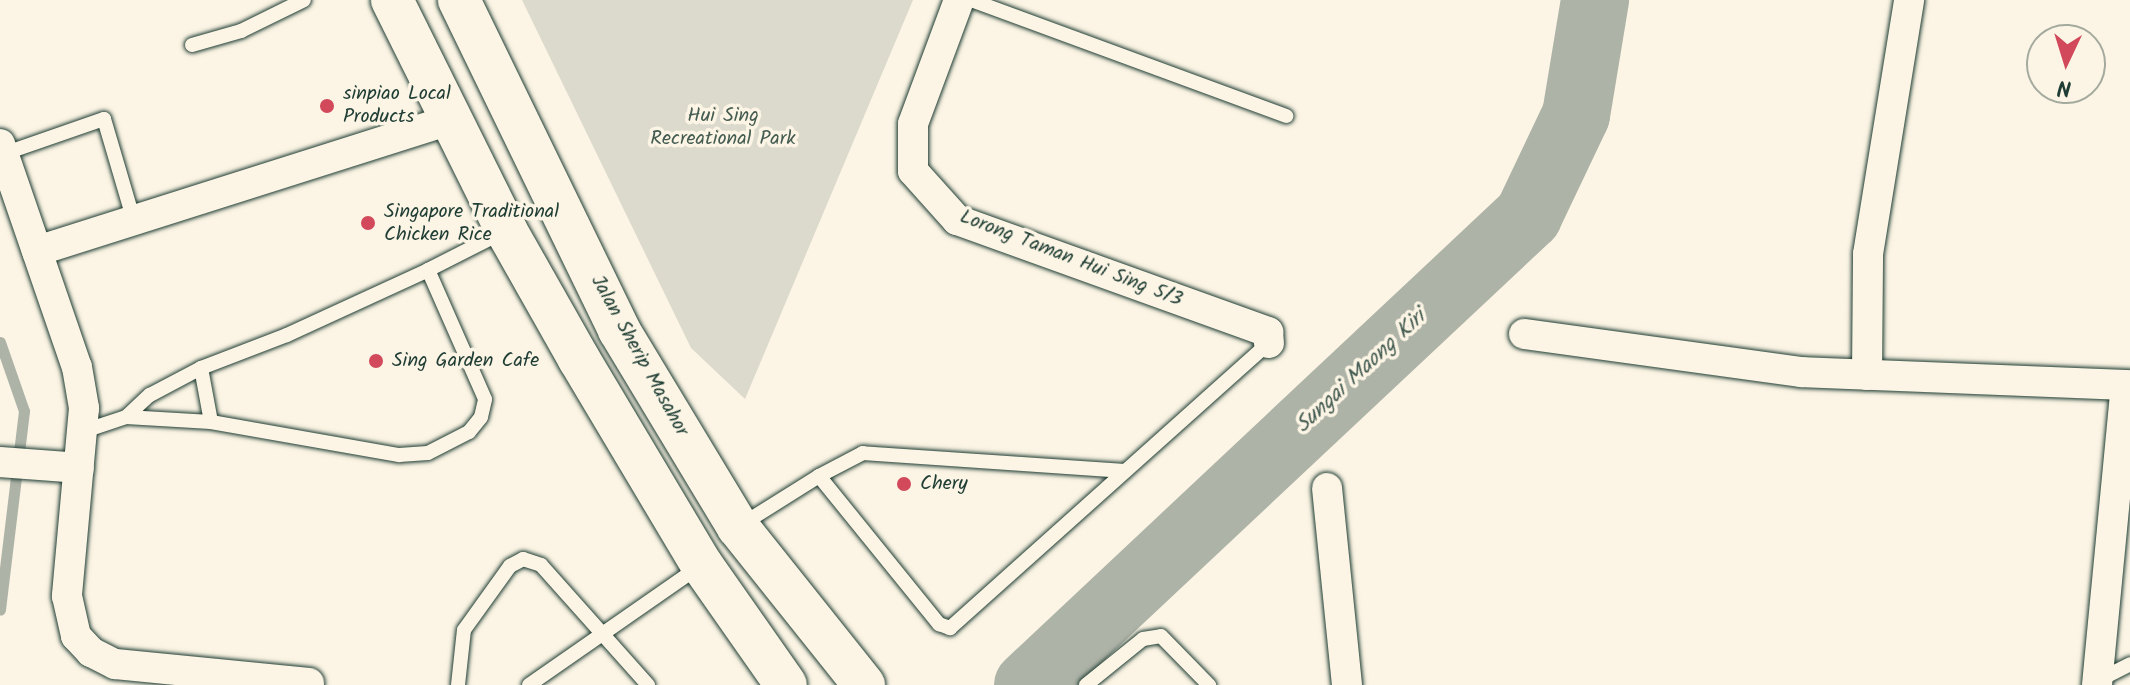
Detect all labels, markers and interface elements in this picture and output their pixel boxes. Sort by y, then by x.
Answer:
north arrow [2026,24,2106,104]
text: N [2056,69,2073,104]
place label: sinpiao Local Products [343,82,451,129]
marker: sinpiao Local Products [318,97,336,115]
park label: Hui Sing Recreational Park [650,104,796,151]
place label: Singapore Traditional Chicken Rice [384,200,559,247]
street label: Lorong Taman Hui Sing 5/3 [956,205,1186,313]
marker: Singapore Traditional Chicken Rice [359,214,377,232]
street label: Jalan Sherip Masahor [585,271,693,441]
water label: Sungai Maong Kiri [1290,305,1432,439]
place label: Sing Garden Cafe [392,349,539,373]
marker: Sing Garden Cafe [367,352,385,370]
place label: Chery [920,472,968,496]
marker: Chery [895,475,913,493]

